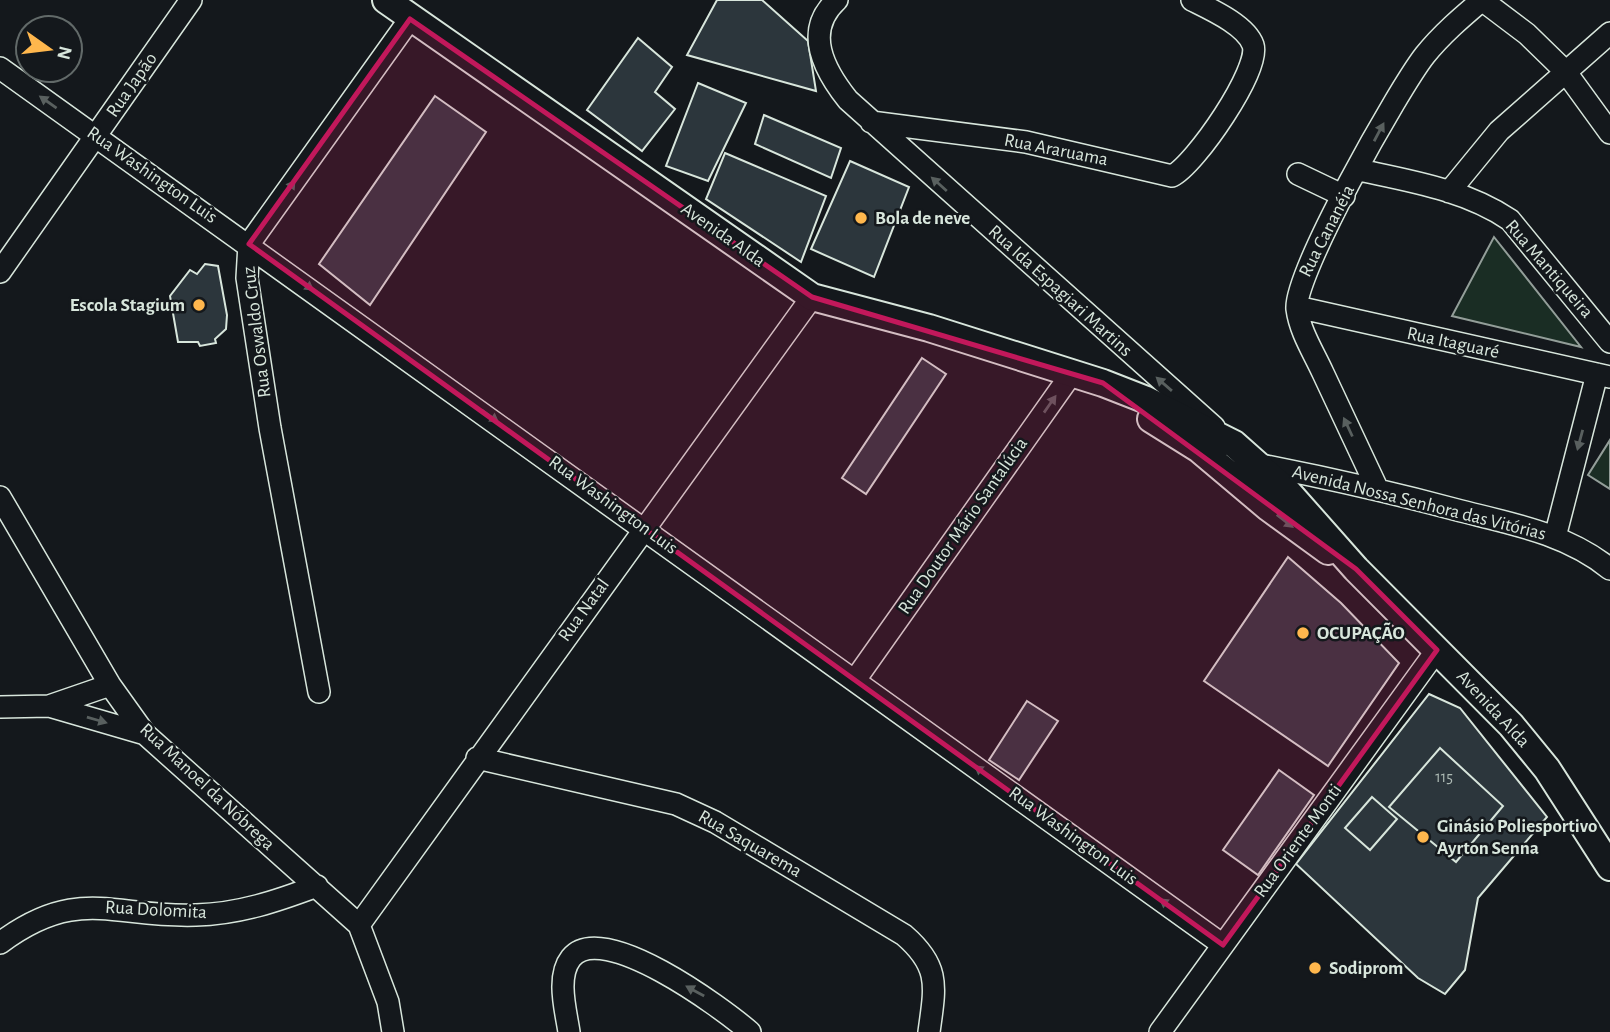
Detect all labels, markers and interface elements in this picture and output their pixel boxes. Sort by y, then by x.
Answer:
north arrow [14,14,84,84]
text: N [53,44,75,61]
street label: Rua Japão [103,49,161,121]
one-way arrow [39,96,58,109]
one-way arrow [1373,122,1385,141]
street label: Rua Washington Luis [83,123,221,227]
street label: Rua Araruama [1002,131,1110,169]
one-way arrow [931,176,948,192]
one-way arrow [282,180,296,198]
street label: Rua Cananéia [1296,182,1358,280]
street label: Avenida Alda [678,199,769,271]
place label: Bola de neve [875,209,970,228]
marker: Bola de neve [853,210,869,226]
street label: Rua Mantiqueira [1501,216,1597,322]
street label: Rua Ida Espagiari Martins [984,222,1136,360]
street label: Rua Oswaldo Cruz [239,265,274,399]
one-way arrow [296,277,314,291]
place label: Escola Stagium [70,296,185,315]
marker: Escola Stagium [191,297,207,313]
street label: Rua Itaguaré [1405,324,1501,362]
one-way arrow [1155,377,1172,392]
one-way arrow [1043,395,1057,413]
one-way arrow [481,409,499,423]
one-way arrow [1342,416,1353,437]
one-way arrow [1574,429,1585,451]
street label: Rua Doutor Mário Santalúcia [895,434,1031,618]
street label: Rua Washington Luis [545,452,681,558]
street label: Avenida Nossa Senhora das Vitórias [1290,462,1548,544]
one-way arrow [1276,513,1294,528]
street label: Rua Natal [555,575,613,645]
place label: OCUPAÇÃO [1317,622,1405,643]
marker: OCUPAÇÃO [1295,625,1311,641]
street label: Avenida Alda [1453,667,1533,751]
one-way arrow [87,716,108,726]
street label: Rua Manoel da Nóbrega [136,720,278,854]
one-way arrow [974,765,992,779]
house number: 115 [1435,769,1453,785]
street label: Rua Oriente Monti [1251,781,1345,901]
street label: Rua Washington Luis [1005,783,1141,889]
street label: Rua Saquarema [695,807,805,881]
place label: Ginásio Poliesportivo Ayrton Senna [1437,817,1597,858]
marker: Ginásio Poliesportivo Ayrton Senna [1415,829,1431,845]
street label: Rua Dolomita [105,898,208,922]
one-way arrow [1159,898,1177,912]
place label: Sodiprom [1329,959,1403,978]
marker: Sodiprom [1307,960,1323,976]
one-way arrow [686,985,705,997]

